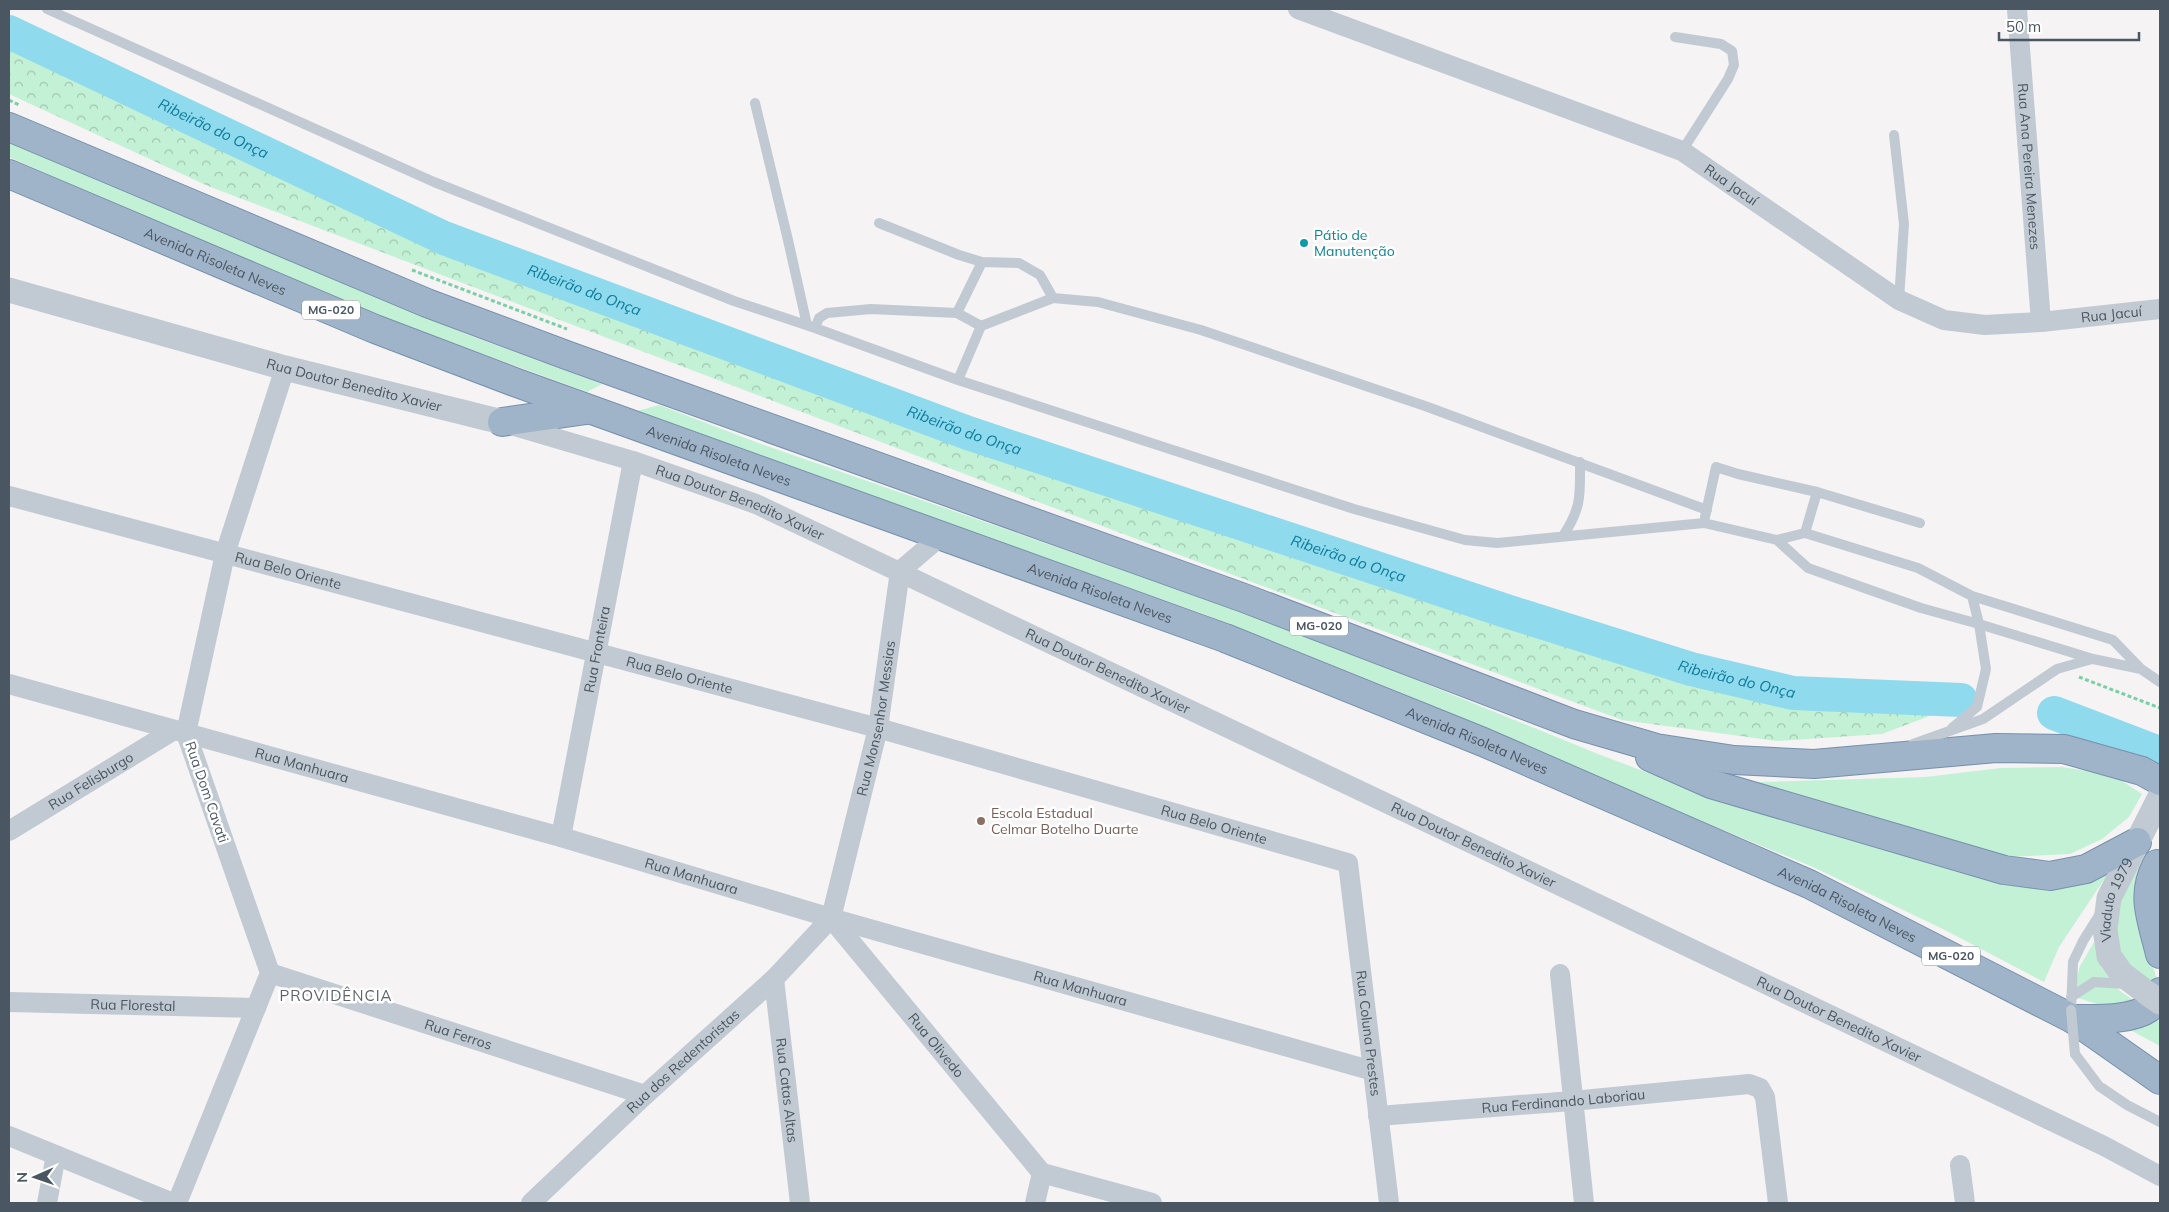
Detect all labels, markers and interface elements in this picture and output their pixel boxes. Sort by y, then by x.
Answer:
scale bar [1999,10,2139,42]
text: 50 m [2006,17,2041,36]
street label: Rua Ana Pereira Menezes [2014,83,2044,251]
water label: Ribeirão do Onça [155,94,272,163]
street label: Rua Jacuí [1701,160,1762,210]
street label: Avenida Risoleta Neves [141,223,289,299]
place label: Pátio de Manutenção [1314,226,1395,260]
marker: Pátio de Manutenção [1298,237,1310,249]
water label: Ribeirão do Onça [525,260,644,320]
road number: MG-020 [302,300,360,320]
street label: Rua Jacuí [2080,302,2143,327]
street label: Rua Doutor Benedito Xavier [264,354,445,416]
water label: Ribeirão do Onça [904,401,1024,459]
street label: Avenida Risoleta Neves [644,421,794,490]
street label: Rua Doutor Benedito Xavier [653,461,828,544]
water label: Ribeirão do Onça [1289,530,1408,586]
street label: Rua Belo Oriente [233,548,343,593]
street label: Avenida Risoleta Neves [1025,559,1175,627]
street label: Rua Fronteira [580,604,614,694]
road number: MG-020 [1290,616,1348,636]
street label: Rua Doutor Benedito Xavier [1022,624,1194,718]
street label: Rua Monsenhor Messias [853,639,899,798]
street label: Rua Belo Oriente [624,652,735,698]
water label: Ribeirão do Onça [1676,656,1797,702]
street label: Avenida Risoleta Neves [1403,703,1551,778]
street label: Rua Dom Cavati [181,739,233,845]
street label: Rua Manhuara [253,744,351,787]
street label: Rua Felisburgo [45,748,137,814]
street label: Rua Doutor Benedito Xavier [1388,798,1560,892]
street label: Rua Belo Oriente [1159,801,1269,848]
place label: Escola Estadual Celmar Botelho Duarte [991,804,1138,838]
marker: Escola Estadual Celmar Botelho Duarte [975,815,987,827]
street label: Rua Manhuara [643,854,740,899]
street label: Viaduto 1979 [2096,855,2137,943]
street label: Avenida Risoleta Neves [1775,863,1920,947]
road number: MG-020 [1922,946,1980,966]
street label: Rua Manhuara [1032,967,1129,1010]
street label: Rua Coluna Prestes [1352,969,1385,1097]
street label: Rua Doutor Benedito Xavier [1754,972,1925,1067]
district label: PROVIDÊNCIA [279,986,393,1005]
street label: Rua Florestal [90,995,176,1015]
street label: Rua dos Redentoristas [623,1005,743,1117]
street label: Rua Olivedo [904,1009,968,1081]
street label: Rua Ferros [422,1015,494,1054]
street label: Rua Catas Altas [772,1037,802,1144]
street label: Rua Ferdinando Laboriau [1481,1085,1646,1117]
north arrow [10,1152,60,1202]
text: N [13,1172,31,1183]

